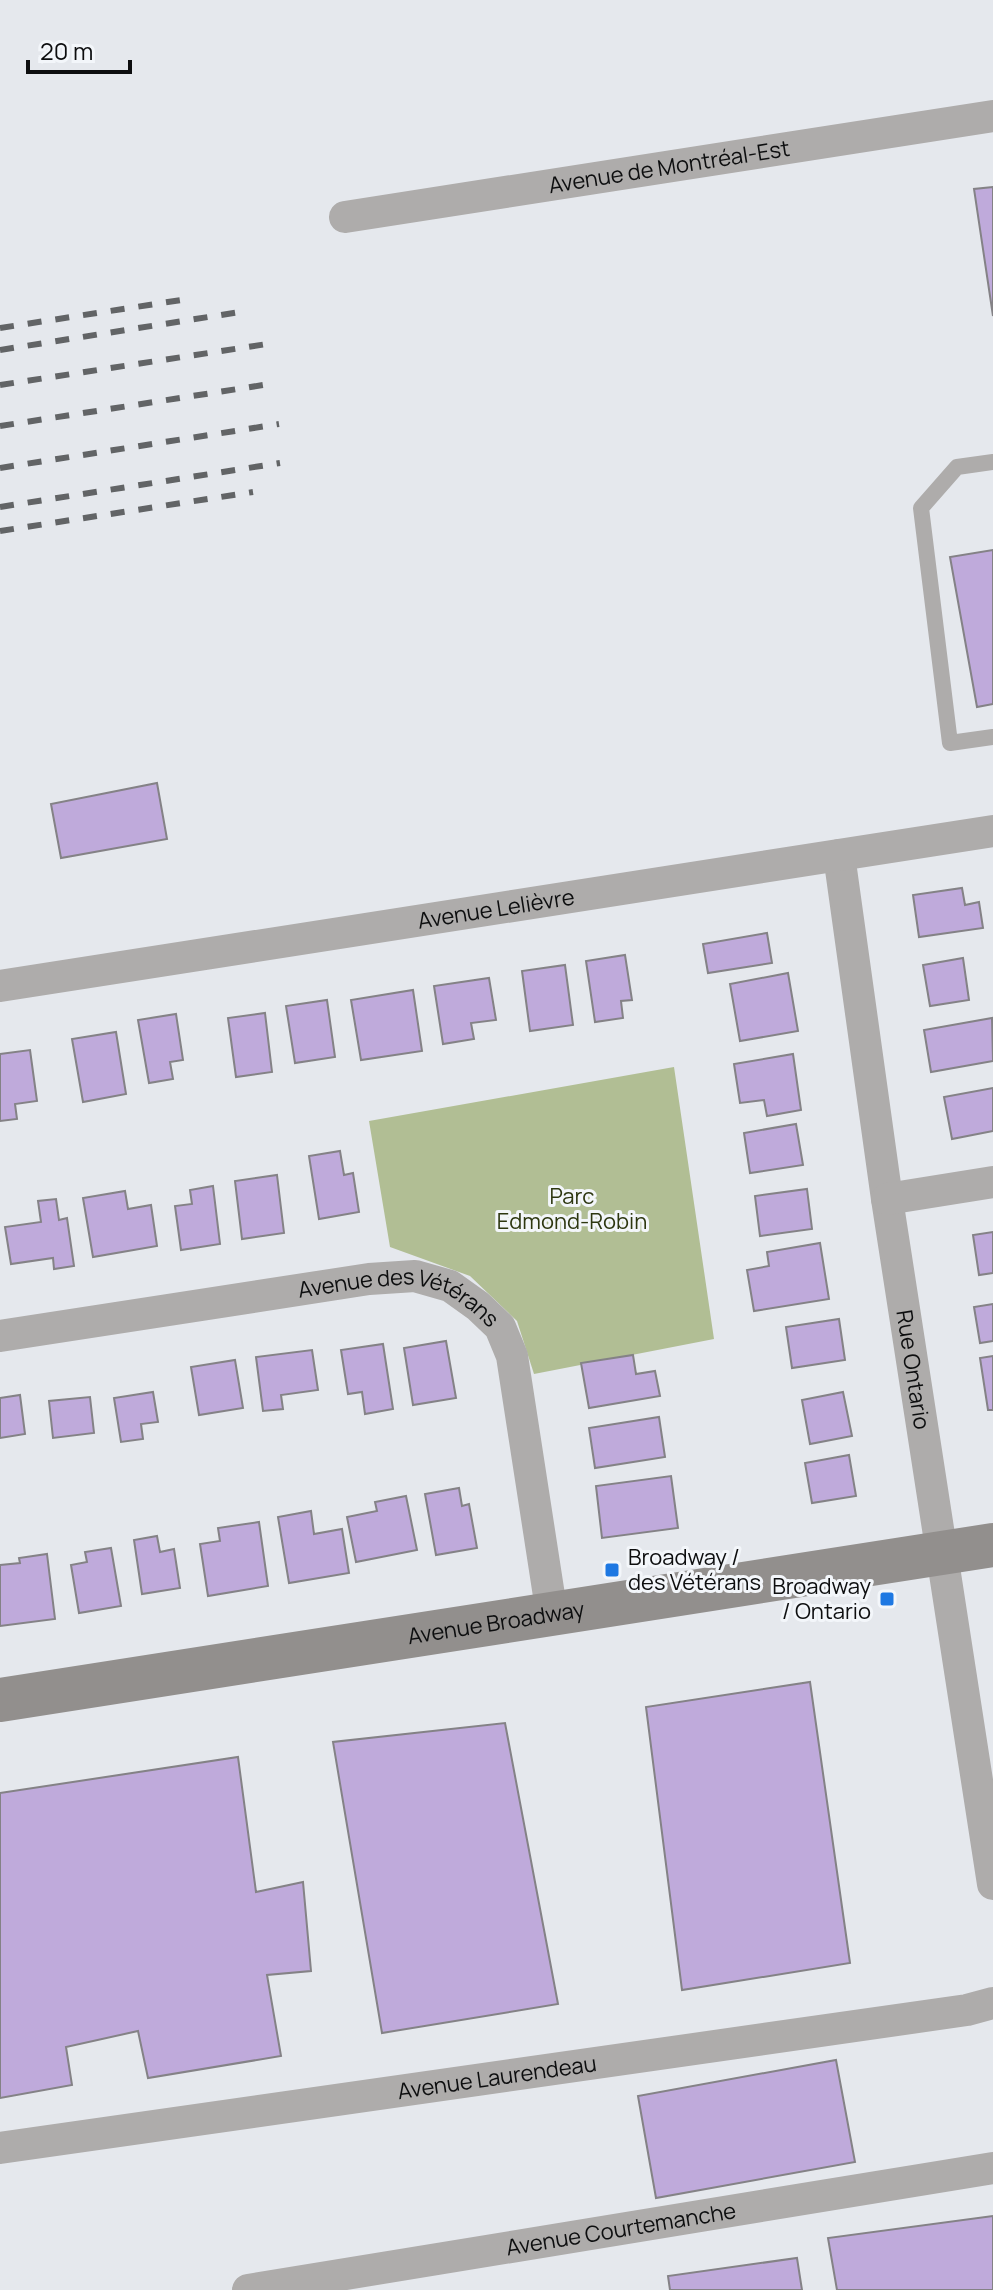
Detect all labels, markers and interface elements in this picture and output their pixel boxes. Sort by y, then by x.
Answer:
scale bar [28,24,130,74]
text: 20 m [40,34,93,67]
street label: Avenue de Montréal-Est [546,133,792,200]
street label: Avenue Lelièvre [415,882,577,936]
park label: Parc Edmond-Robin [497,1181,647,1236]
street label: Avenue des Vétérans [296,1261,506,1334]
street label: Rue Ontario [889,1308,937,1431]
place label: Broadway / des Vétérans [628,1542,761,1597]
marker: Broadway / des Vétérans [603,1561,621,1579]
place label: Broadway / Ontario [772,1571,871,1626]
marker: Broadway / Ontario [878,1590,896,1608]
street label: Avenue Broadway [405,1594,587,1651]
street label: Avenue Laurendeau [396,2048,598,2106]
street label: Avenue Courtemanche [504,2195,738,2263]

